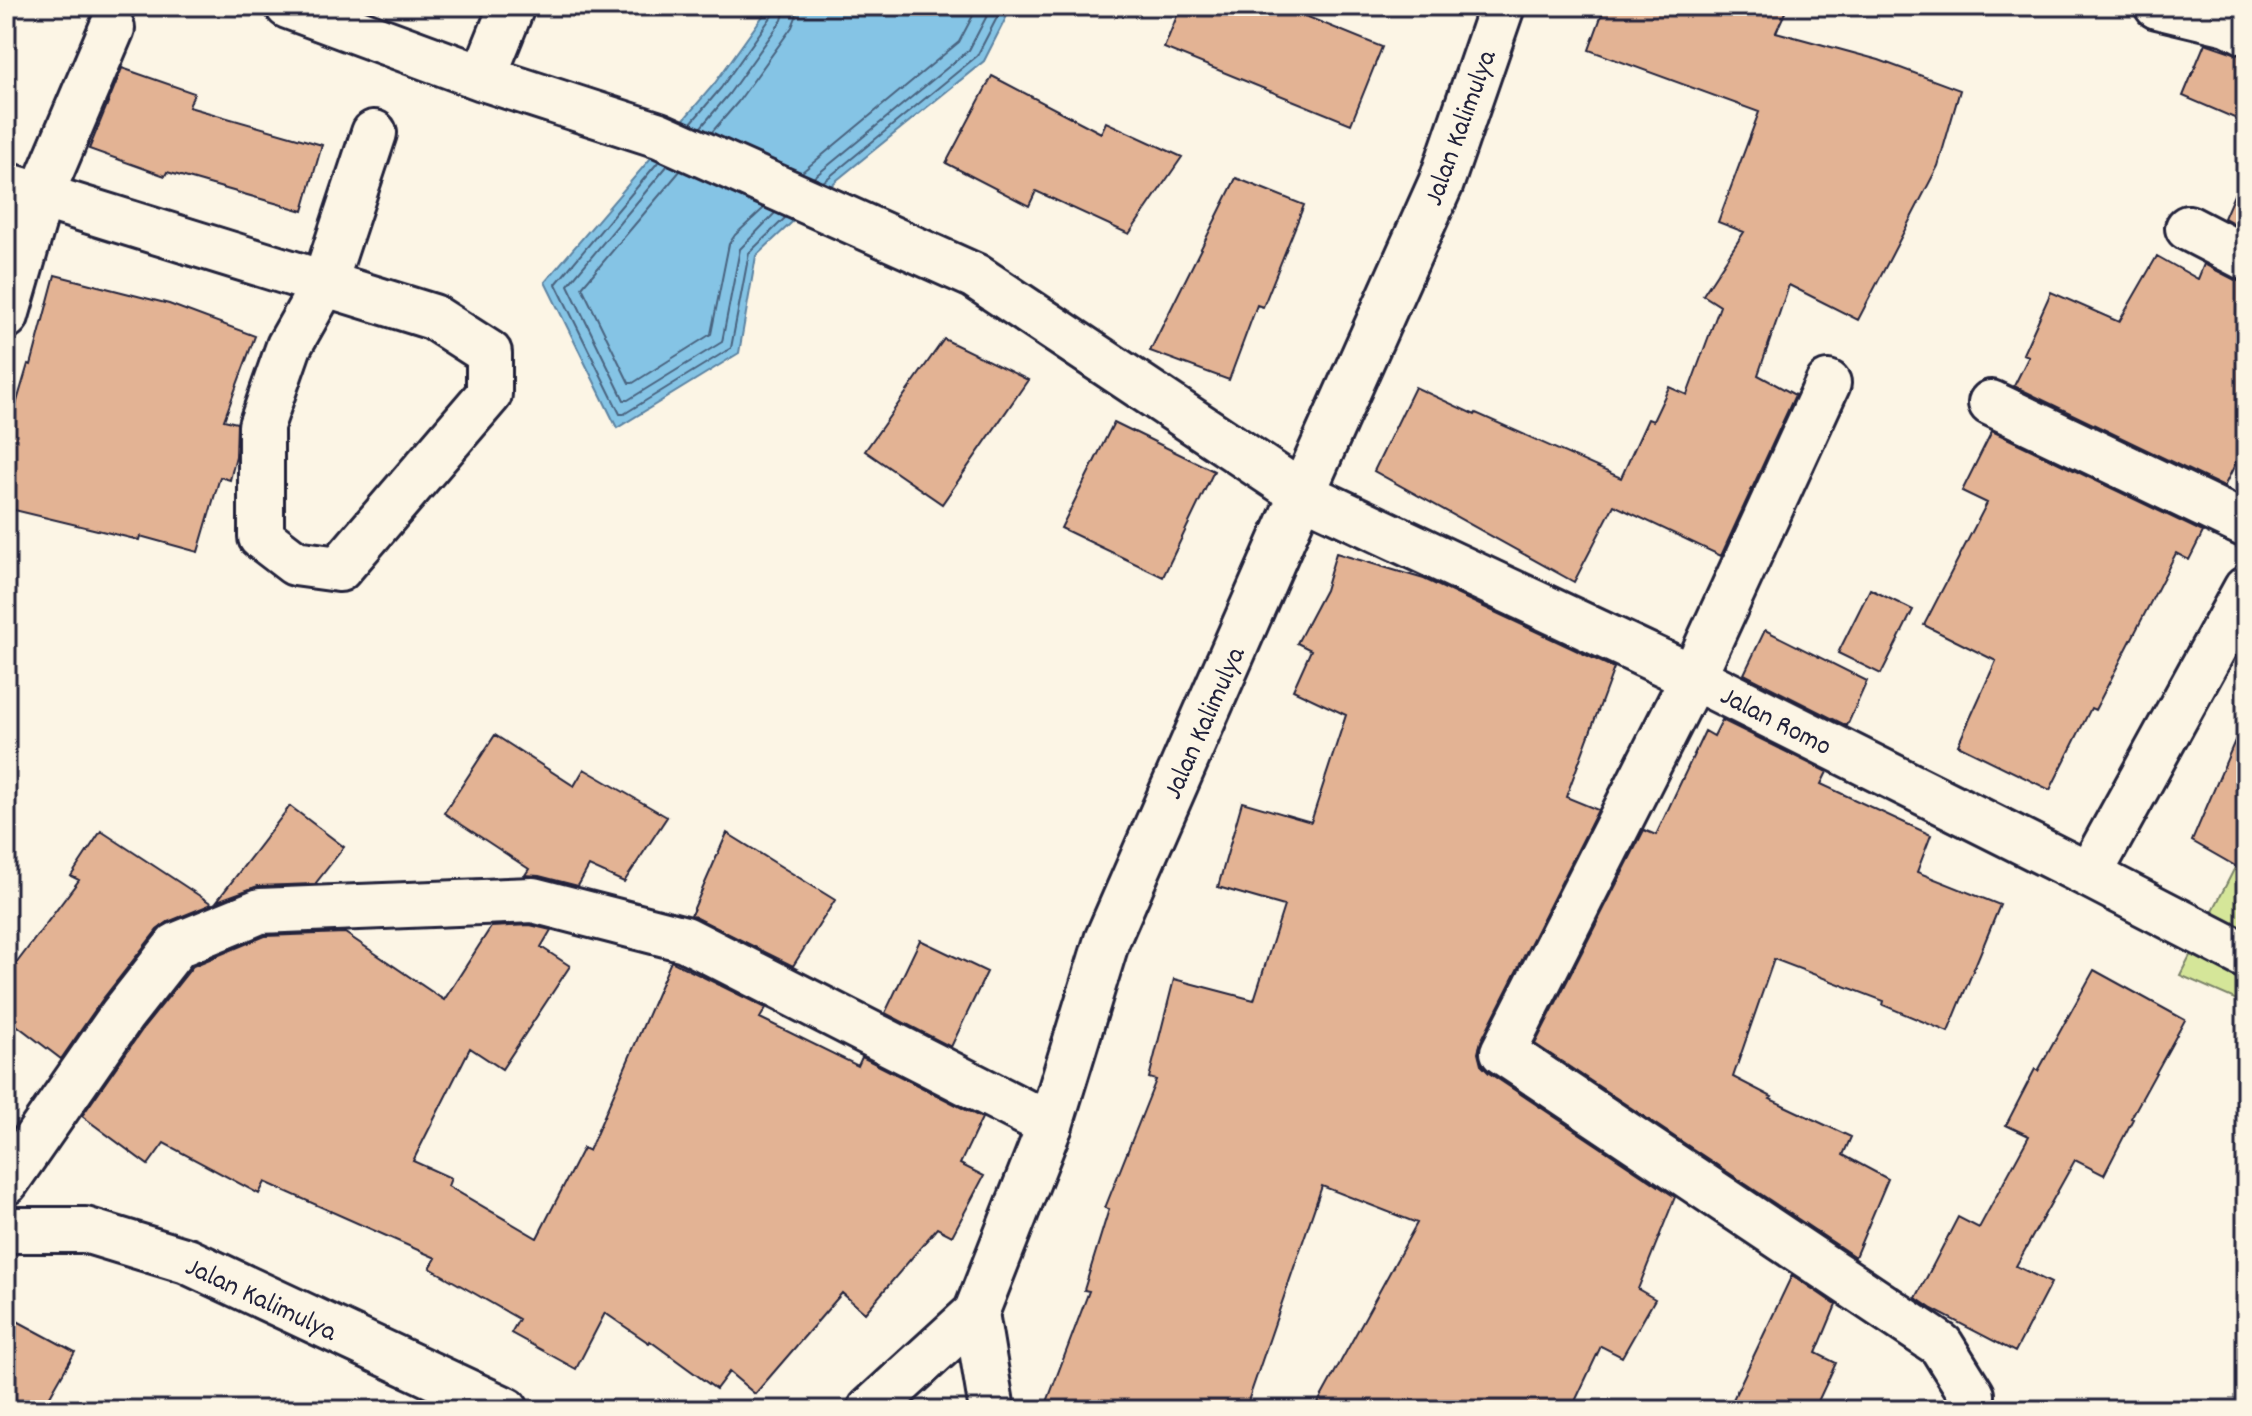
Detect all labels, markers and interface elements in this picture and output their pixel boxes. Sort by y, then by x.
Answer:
street label: Jalan Kalimulya [1416,45,1510,212]
street label: Jalan Kalimulya [1155,641,1258,807]
street label: Jalan Romo [1712,678,1837,769]
street label: Jalan Kalimulya [178,1249,343,1354]

